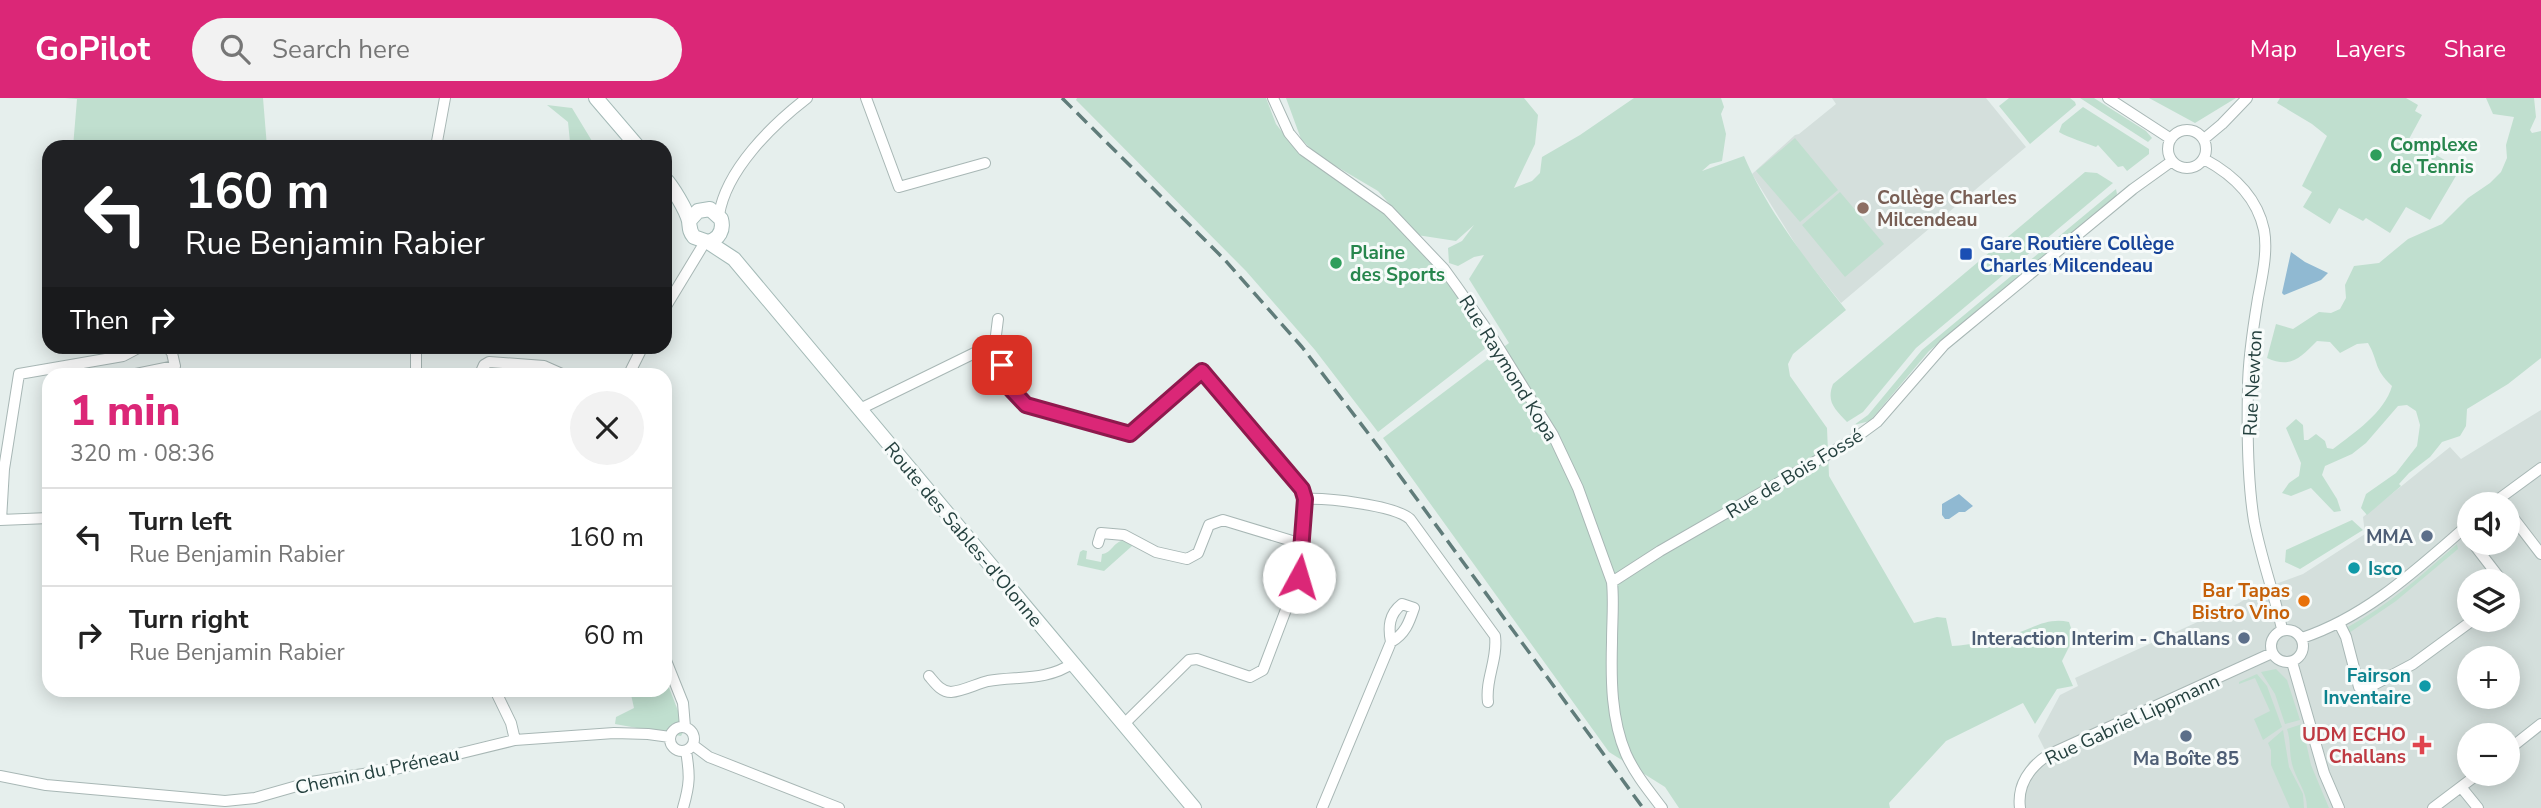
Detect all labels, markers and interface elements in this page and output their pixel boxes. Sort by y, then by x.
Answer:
search box [192,18,682,81]
text: GoPilot [35,27,150,72]
icon: search [216,30,254,68]
text: Search here [272,32,410,67]
text: Map [2250,33,2297,65]
text: Layers [2335,33,2406,65]
text: Share [2444,33,2506,65]
place label: Complexe de Tennis [2390,132,2478,180]
marker: Complexe de Tennis [2368,147,2384,163]
text: 160 m [185,158,329,225]
icon: left [70,168,161,259]
place label: Collège Charles Milcendeau [1877,185,2017,233]
marker: Collège Charles Milcendeau [1855,200,1871,216]
text: Rue Benjamin Rabier [185,222,485,265]
place label: Gare Routière Collège Charles Milcendeau [1980,231,2174,279]
place label: Plaine des Sports [1350,240,1445,288]
marker: Gare Routière Collège Charles Milcendeau [1958,246,1974,262]
marker: Plaine des Sports [1328,255,1344,271]
street label: Rue Raymond Kopa [1453,291,1564,447]
icon: right [143,301,181,339]
text: Then [70,303,129,338]
street label: Rue Newton [2237,329,2269,437]
pin [972,335,1032,395]
icon: arrive [983,346,1021,384]
text: 1 min [70,383,180,440]
button: close [570,391,644,465]
street label: Rue de Bois Fossé [1721,423,1868,525]
street label: Route des Sables-d'Olonne [878,437,1048,633]
text: 320 m · 08:36 [70,438,215,469]
map controls [2457,492,2520,786]
button: sound [2457,492,2520,555]
text: Turn left [129,504,232,539]
icon: left [70,518,108,556]
text: 160 m [568,520,644,555]
place label: MMA [2366,524,2414,550]
marker: MMA [2419,528,2435,544]
text: Rue Benjamin Rabier [129,539,345,570]
position arrow [1262,540,1336,614]
place label: Isco [2368,556,2402,582]
marker: Isco [2346,560,2362,576]
button: layers [2457,569,2520,632]
place label: Bar Tapas Bistro Vino [2192,578,2290,626]
marker: Bar Tapas Bistro Vino [2296,593,2312,609]
text: Turn right [129,602,248,637]
icon: right [70,616,108,654]
text: 60 m [584,618,644,653]
place label: Interaction Interim - Challans [1971,626,2230,652]
marker: Interaction Interim - Challans [2236,630,2252,646]
text: Rue Benjamin Rabier [129,637,345,668]
button: + [2457,646,2520,709]
place label: Fairson Inventaire [2323,663,2411,711]
street label: Rue Gabriel Lippmann [2041,668,2224,772]
marker: Fairson Inventaire [2417,678,2433,694]
place label: UDM ECHO Challans [2302,722,2406,770]
button: − [2457,723,2520,786]
marker: Ma Boîte 85 [2178,728,2194,744]
marker: UDM ECHO Challans [2412,735,2432,755]
street label: Chemin du Préneau [293,741,462,801]
place label: Ma Boîte 85 [2133,746,2239,772]

